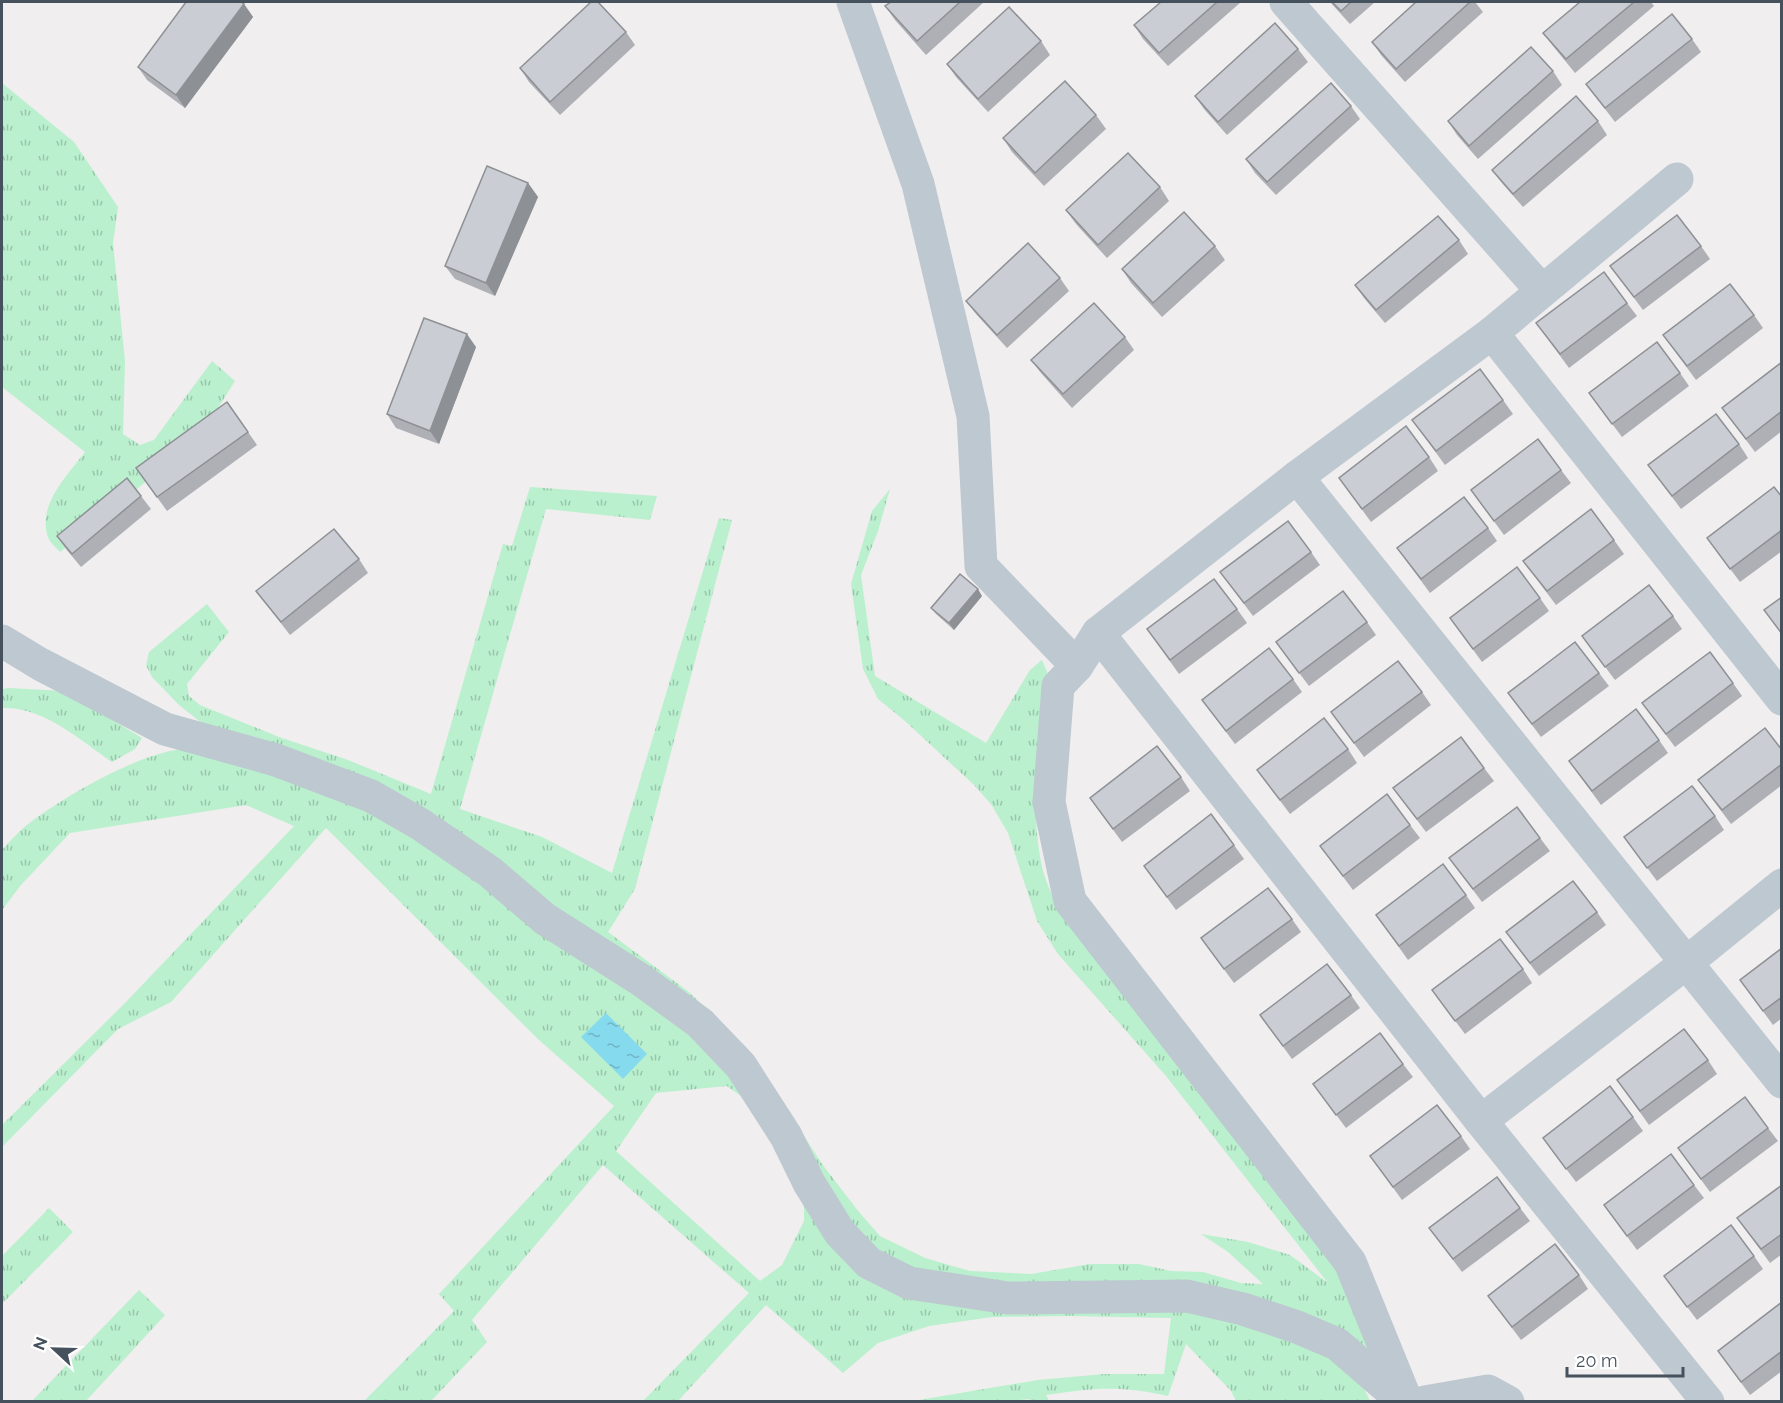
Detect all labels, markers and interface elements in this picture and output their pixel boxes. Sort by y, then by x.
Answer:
north arrow [24,1319,84,1379]
text: N [29,1334,52,1353]
scale bar [1567,1340,1682,1378]
text: 20 m [1576,1350,1618,1371]

